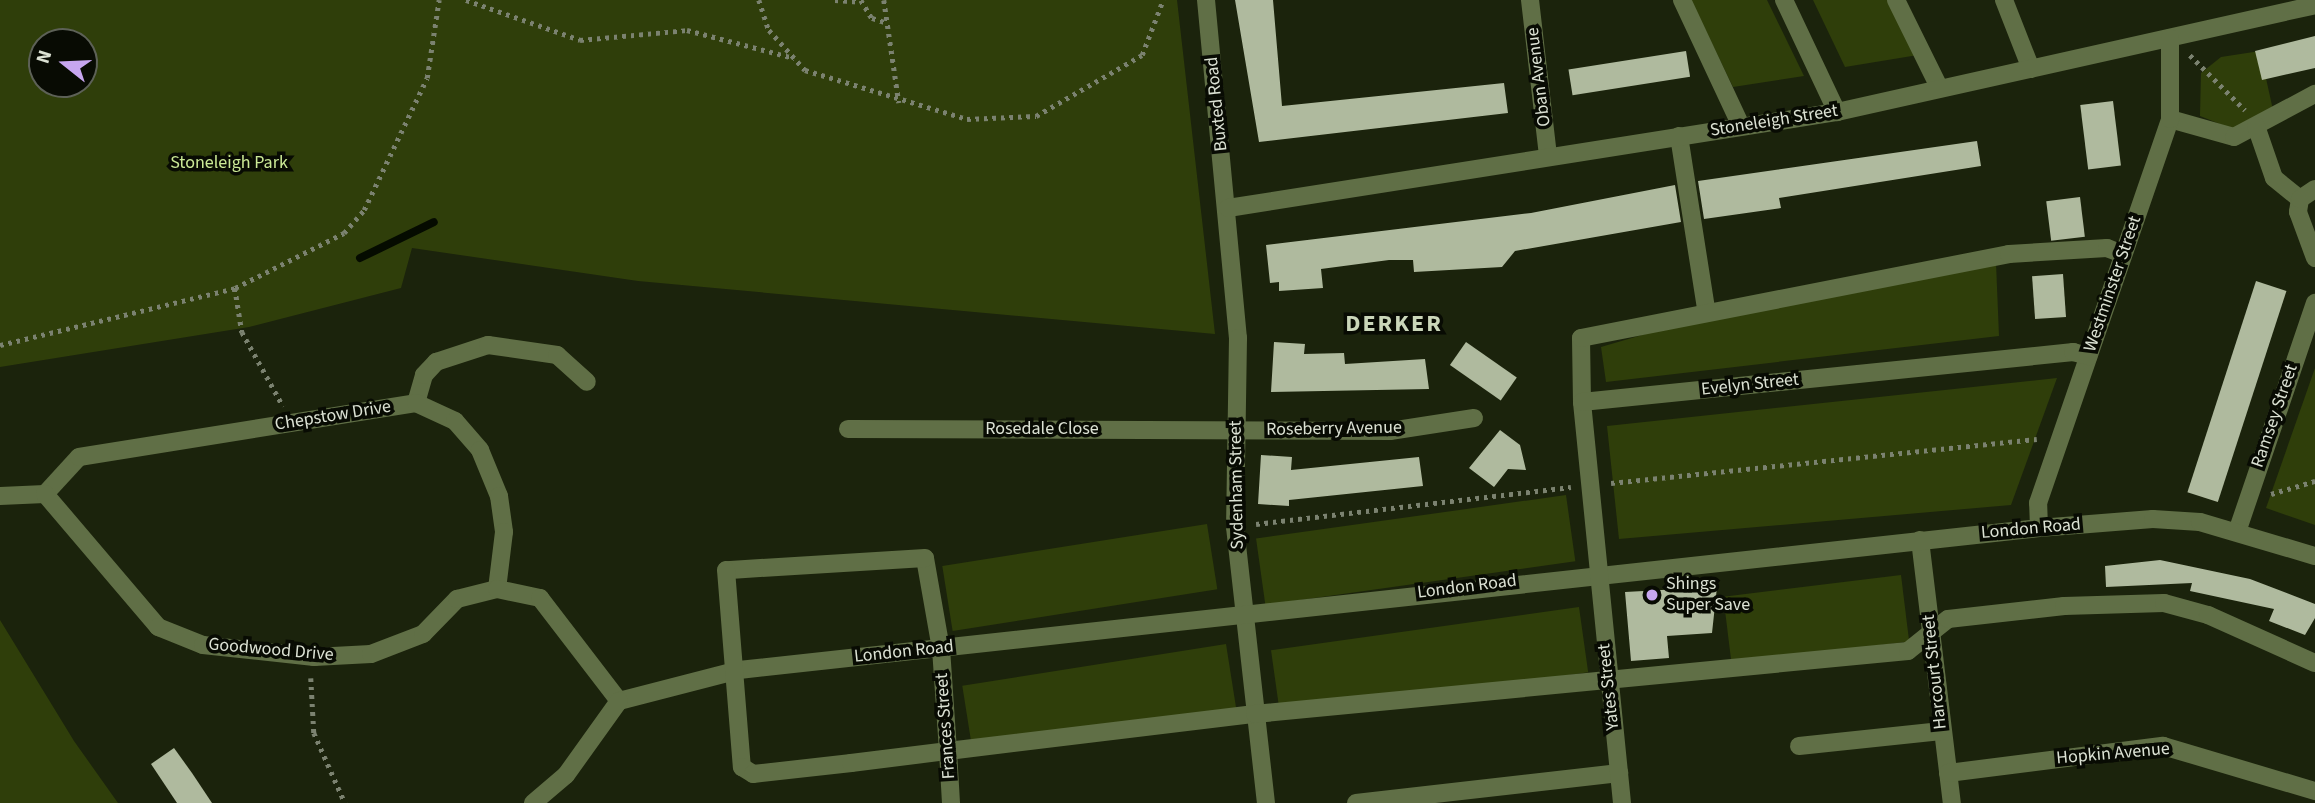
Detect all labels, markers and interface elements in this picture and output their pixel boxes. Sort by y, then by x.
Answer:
street label: Oban Avenue [1522,26,1556,128]
north arrow [28,28,98,98]
text: N [30,47,59,67]
street label: Buxted Road [1201,56,1233,152]
street label: Stoneleigh Street [1709,100,1839,142]
park label: Stoneleigh Park [170,152,288,174]
street label: Westminster Street [2080,213,2146,355]
district label: DERKER [1346,310,1442,338]
street label: Ramsey Street [2247,362,2303,470]
street label: Evelyn Street [1700,369,1800,401]
street label: Chepstow Drive [273,396,393,436]
street label: Roseberry Avenue [1266,417,1402,441]
street label: Rosedale Close [985,418,1099,440]
street label: Sydenham Street [1225,420,1249,550]
street label: London Road [1980,514,2082,544]
street label: London Road [1416,570,1518,604]
place label: Shings Super Save [1666,574,1750,616]
marker: Shings Super Save [1644,587,1660,603]
street label: Harcourt Street [1918,614,1952,730]
street label: Goodwood Drive [207,634,335,666]
street label: London Road [853,636,955,668]
street label: Yates Street [1594,643,1624,731]
street label: Frances Street [932,672,960,780]
street label: Hopkin Avenue [2055,738,2171,770]

